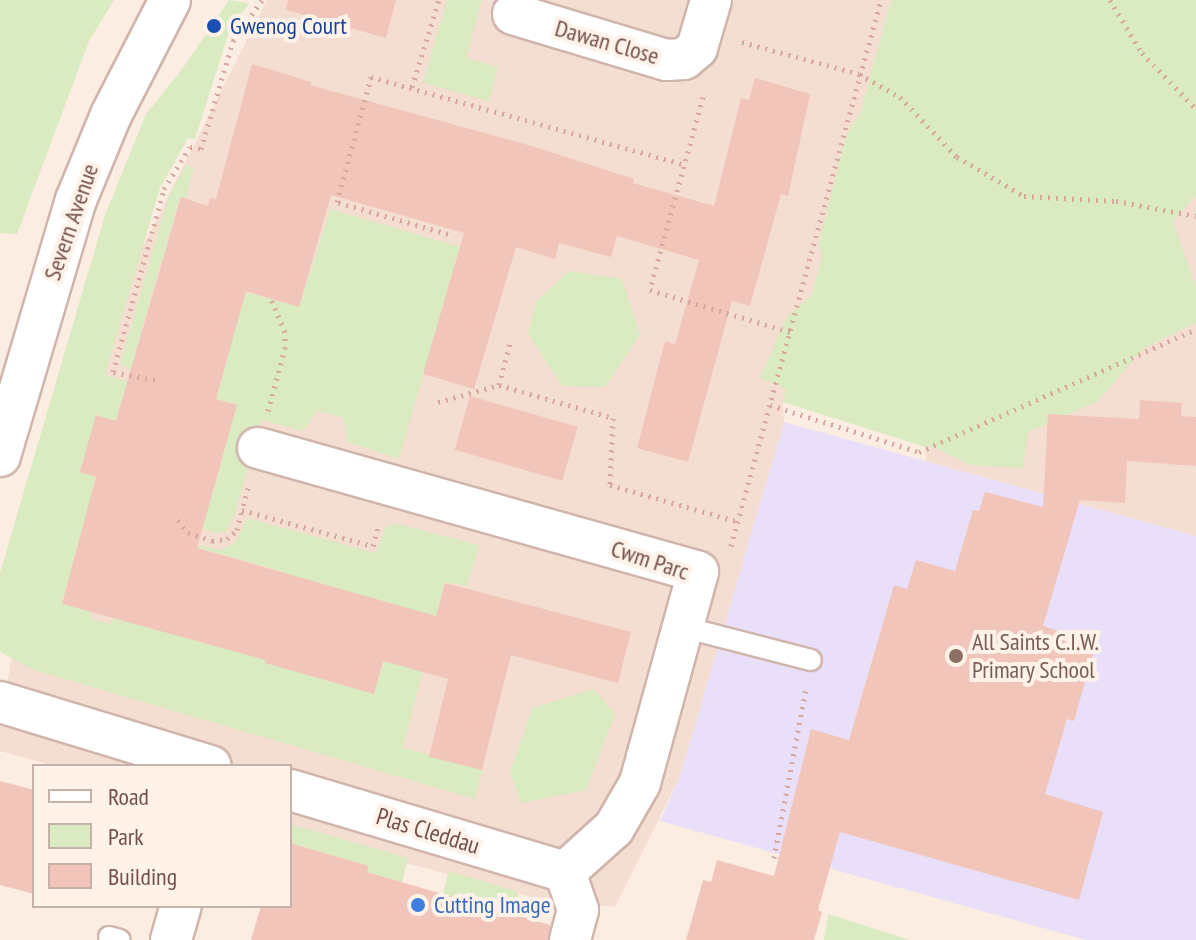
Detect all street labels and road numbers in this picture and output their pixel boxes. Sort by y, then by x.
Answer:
street label: Dawan Close [552,13,662,71]
street label: Severn Avenue [38,160,104,284]
street label: Cwm Parc [608,534,692,586]
street label: Plas Cleddau [373,802,483,860]

